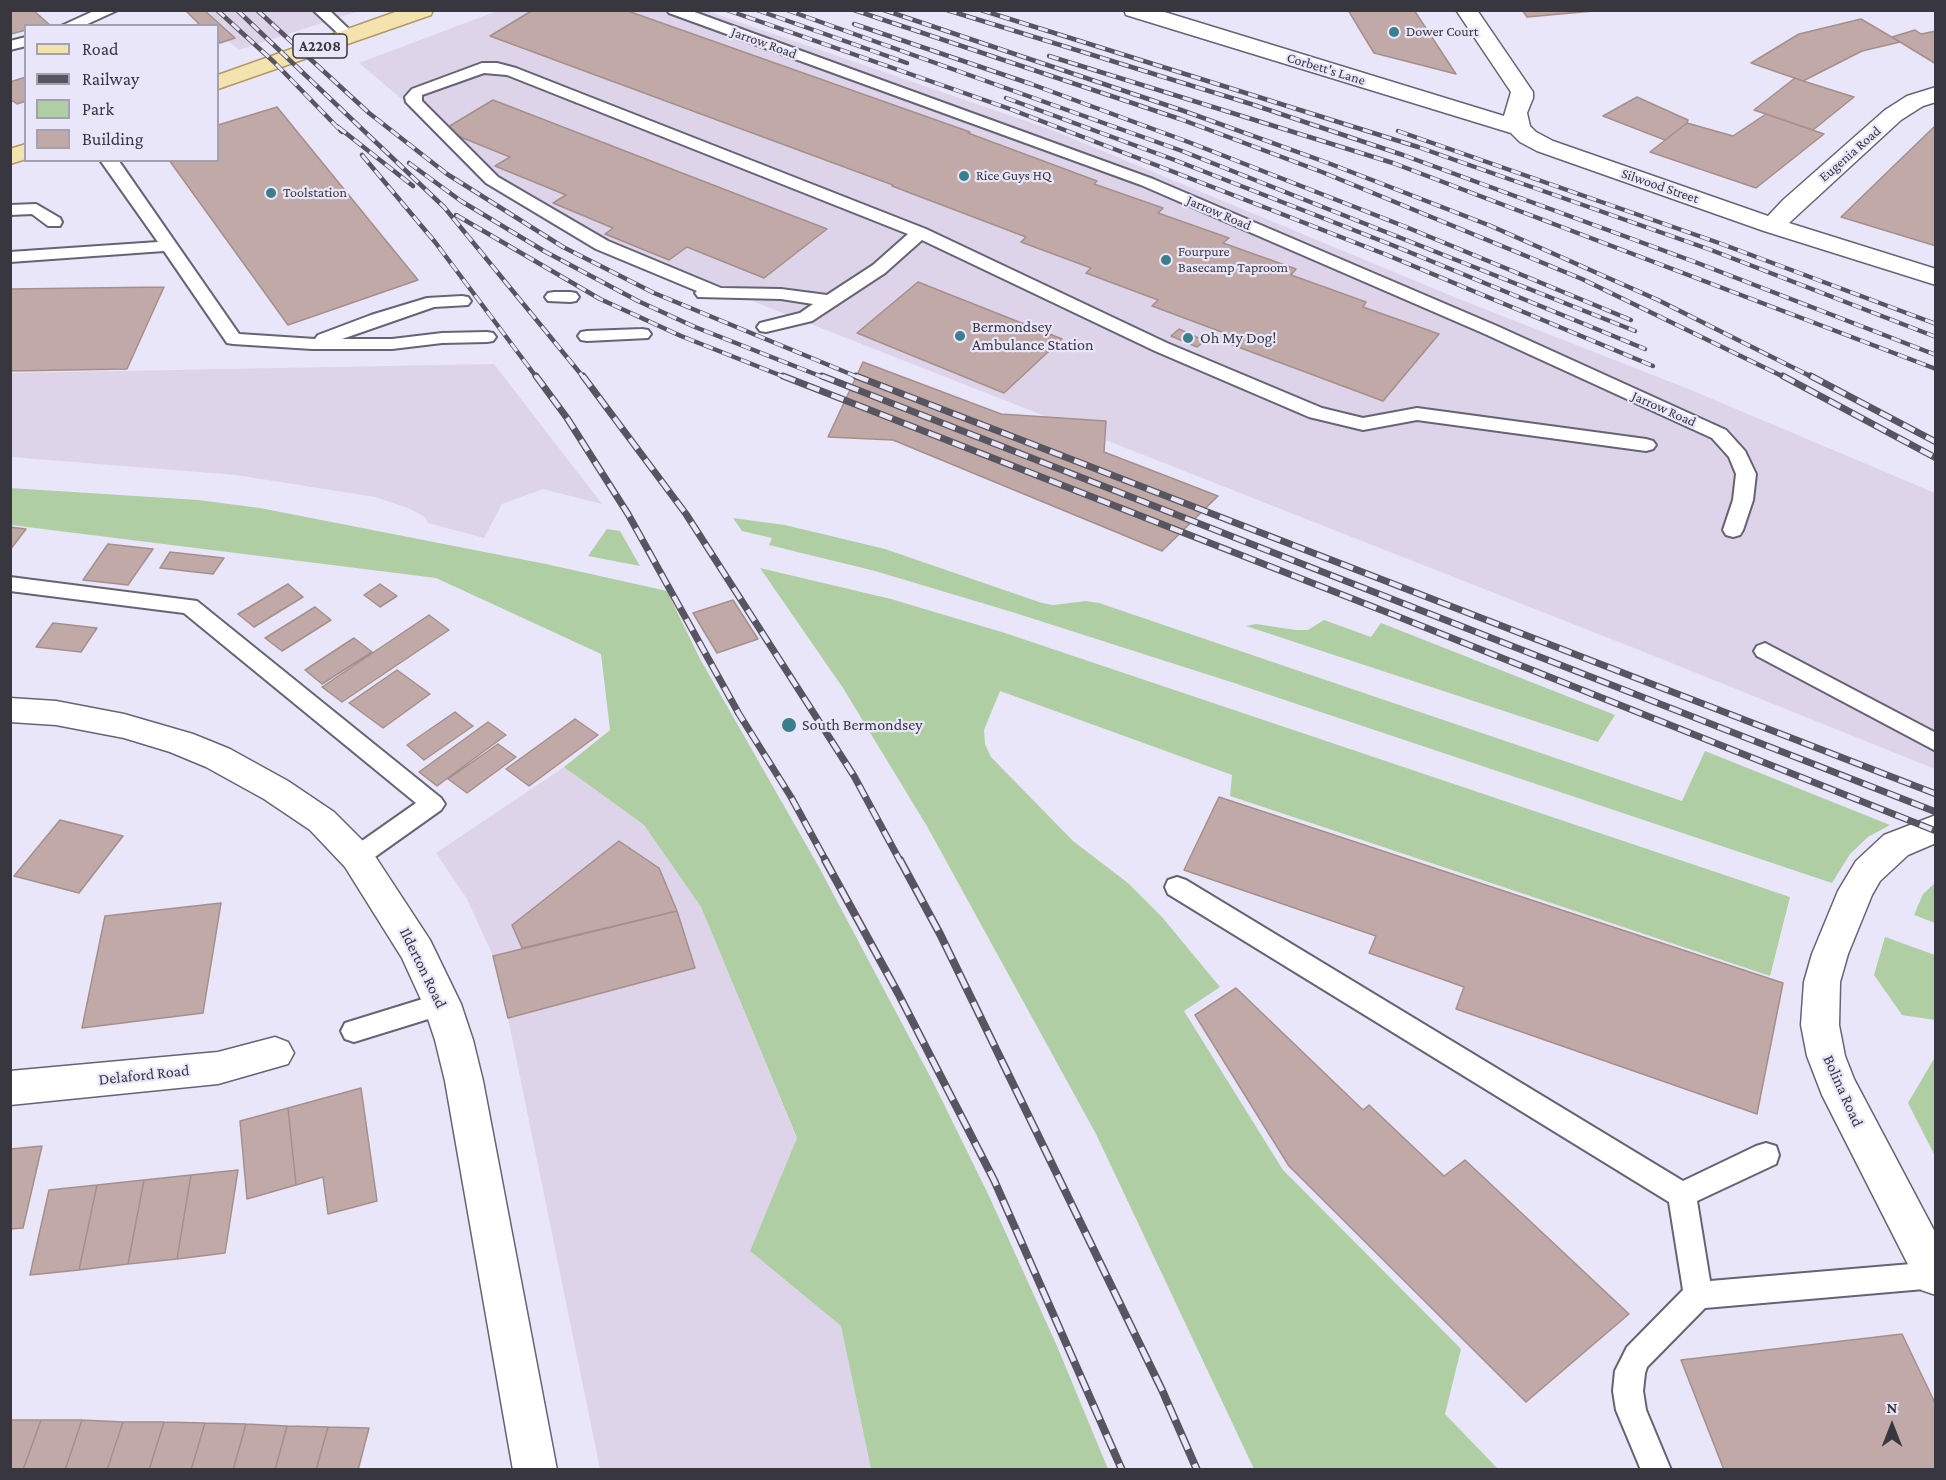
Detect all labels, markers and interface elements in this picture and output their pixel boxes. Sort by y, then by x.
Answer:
street label: Jarrow Road [729,23,799,63]
legend [24,24,219,162]
place label: Dower Court [1406,24,1478,40]
marker: Dower Court [1387,25,1401,39]
road number: A2208 [293,34,347,58]
text: Road [82,39,119,59]
street label: Corbett's Lane [1285,49,1367,89]
text: Railway [82,69,139,89]
text: Park [82,99,114,119]
street label: Eugenia Road [1816,123,1884,185]
text: Building [82,129,143,149]
street label: Silwood Street [1619,165,1701,207]
place label: Rice Guys HQ [976,168,1051,184]
marker: Rice Guys HQ [957,169,971,183]
place label: Toolstation [283,185,347,201]
marker: Toolstation [264,186,278,200]
street label: Jarrow Road [1184,192,1254,234]
place label: Fourpure Basecamp Taproom [1178,244,1288,276]
marker: Fourpure Basecamp Taproom [1159,253,1173,267]
place label: Bermondsey Ambulance Station [972,317,1094,355]
place label: Oh My Dog! [1200,328,1276,348]
marker: Bermondsey Ambulance Station [953,329,967,343]
marker: Oh My Dog! [1181,331,1195,345]
street label: Jarrow Road [1629,387,1699,431]
place label: South Bermondsey [802,715,923,735]
marker: South Bermondsey [780,716,798,734]
street label: Ilderton Road [395,925,451,1011]
street label: Bolina Road [1819,1052,1867,1130]
street label: Delaford Road [98,1061,190,1089]
north arrow [1862,1396,1922,1456]
text: N [1887,1399,1897,1416]

